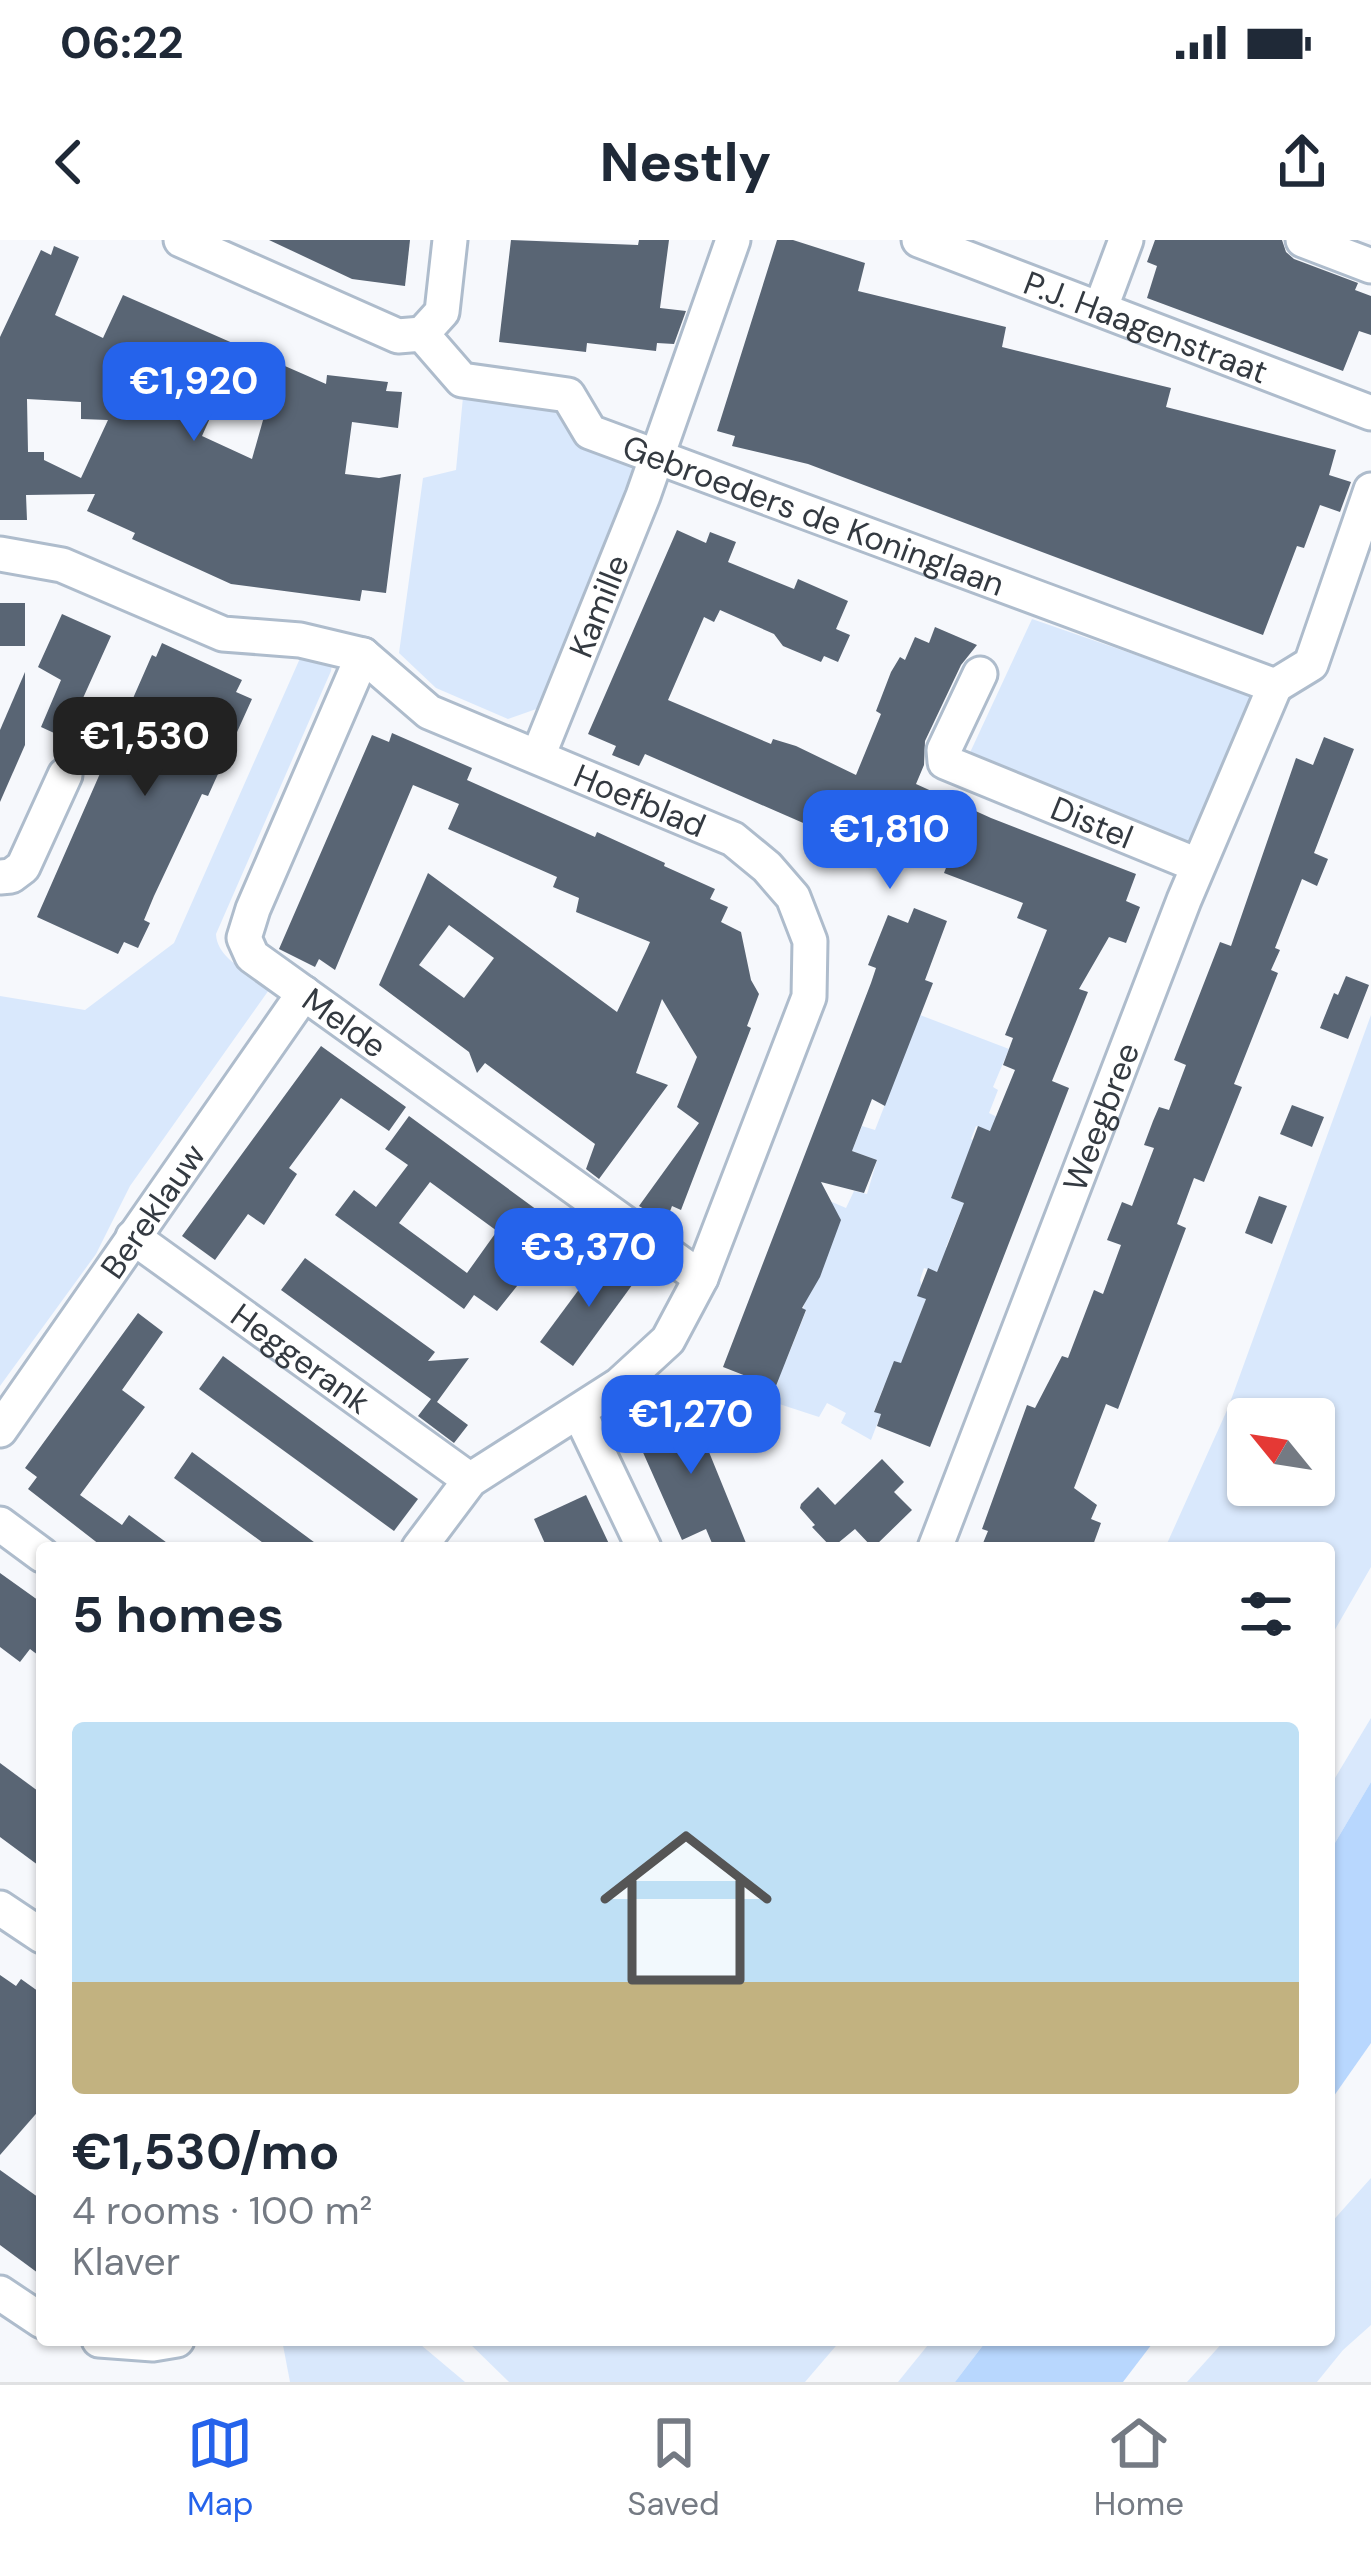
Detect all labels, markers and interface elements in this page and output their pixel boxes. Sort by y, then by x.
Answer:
text: 06:22 [60,13,184,72]
text: Nestly [600,127,771,198]
icon: back [36,129,102,195]
icon: share [1269,129,1335,195]
street label: P.J. Haagenstraat [1018,261,1274,393]
pin: €1,920 [96,342,292,444]
text: €1,920 [130,355,258,406]
street label: Gebroeders de Koninglaan [617,425,1010,606]
street label: Kamille [559,548,639,664]
pin: €1,530 [47,697,243,799]
text: €1,530 [80,710,210,761]
street label: Hoefblad [568,754,712,847]
street label: Distel [1044,787,1139,859]
pin: €1,810 [792,790,988,892]
text: €1,810 [830,803,950,854]
street label: Melde [294,978,395,1068]
street label: Weegbree [1053,1036,1149,1197]
street label: Bereklauw [91,1135,215,1287]
pin: €3,370 [491,1208,687,1310]
text: €3,370 [521,1221,657,1272]
street label: Heggerank [222,1294,379,1423]
pin: €1,270 [593,1375,789,1477]
text: €1,270 [628,1388,754,1439]
north arrow [1227,1398,1335,1506]
map controls [1227,1398,1335,1506]
text: 5 homes [72,1581,284,1648]
icon: filters [1233,1581,1299,1647]
icon: home [578,1800,794,2016]
text: €1,530/mo [72,2118,340,2185]
text: 4 rooms · 100 m² [72,2185,372,2236]
text: Klaver [72,2236,180,2287]
tab: Map [187,2410,253,2525]
tab: Saved [627,2410,720,2525]
tab: Home [1094,2410,1184,2525]

